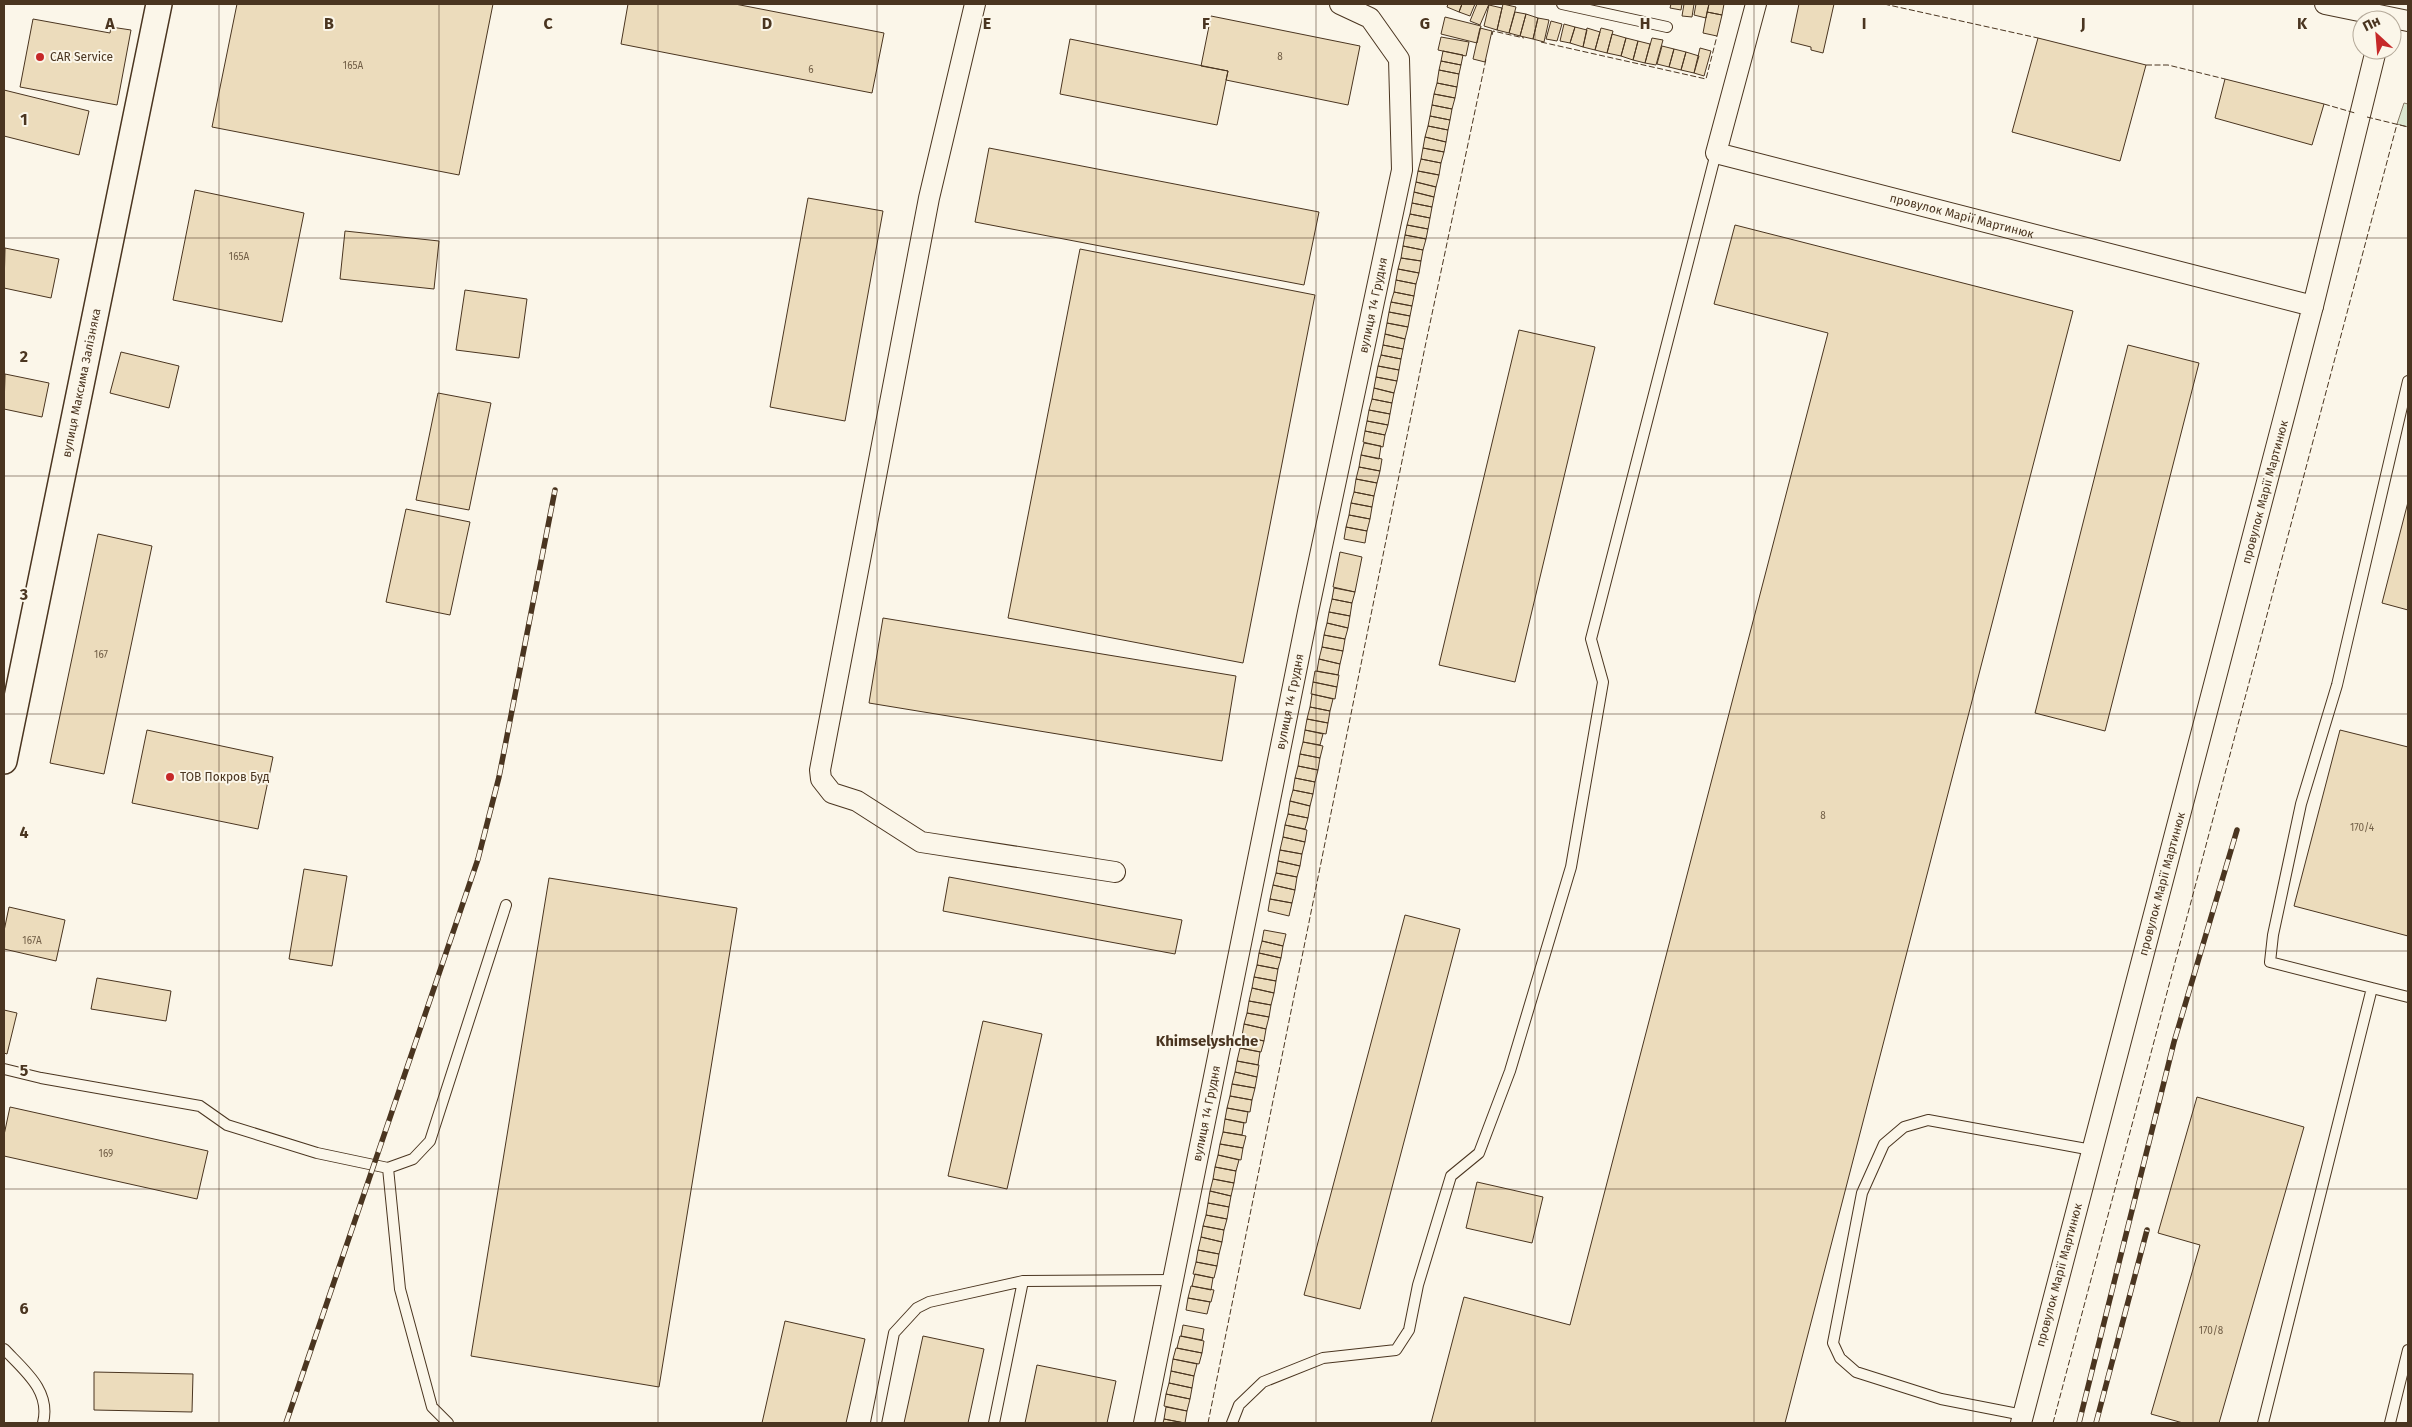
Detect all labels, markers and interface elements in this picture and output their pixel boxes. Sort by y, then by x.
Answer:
north arrow [2352,10,2402,60]
text: Пн [2360,12,2383,35]
text: A [104,14,115,33]
text: B [324,14,334,33]
text: C [543,14,553,33]
text: D [762,14,772,33]
text: E [983,14,991,33]
text: F [1202,14,1210,33]
text: G [1420,14,1430,33]
text: H [1640,14,1650,33]
text: I [1862,14,1866,33]
text: J [2079,14,2086,33]
text: K [2297,14,2308,33]
place label: CAR Service [50,50,113,64]
marker: CAR Service [34,51,46,63]
house number: 8 [1277,51,1283,63]
house number: 165А [343,60,363,72]
house number: 6 [808,64,814,76]
text: 1 [20,110,28,129]
street label: провулок Марії Мартинюк [1888,191,2036,241]
house number: 165А [229,251,249,263]
street label: вулиця 14 Грудня [1356,256,1390,354]
street label: вулиця Максима Залізняка [59,307,103,458]
text: 2 [20,347,28,366]
street label: провулок Марії Мартинюк [2239,418,2291,565]
text: 3 [19,585,28,604]
house number: 167 [94,649,108,661]
street label: вулиця 14 Грудня [1273,652,1306,751]
place label: ТОВ Покров Буд [180,770,270,784]
marker: ТОВ Покров Буд [164,771,176,783]
house number: 8 [1820,810,1826,822]
street label: провулок Марії Мартинюк [2136,810,2188,957]
house number: 170/4 [2350,822,2375,834]
text: 4 [19,823,29,842]
house number: 167А [22,935,42,947]
district label: Khimselyshche [1156,1032,1258,1050]
text: 5 [20,1061,29,1080]
street label: вулиця 14 Грудня [1190,1064,1223,1162]
house number: 169 [99,1148,113,1160]
street label: провулок Марії Мартинюк [2033,1201,2085,1348]
text: 6 [19,1299,29,1318]
house number: 170/8 [2199,1325,2224,1337]

